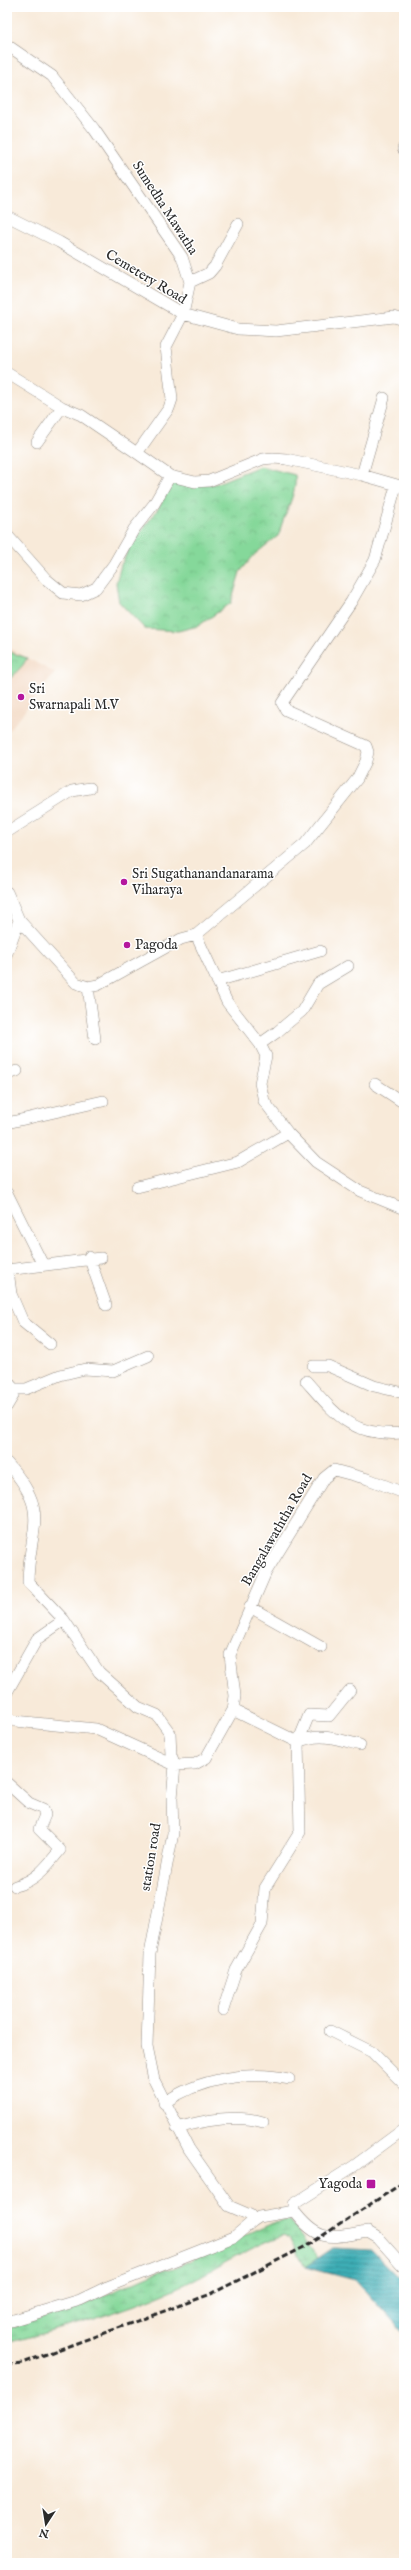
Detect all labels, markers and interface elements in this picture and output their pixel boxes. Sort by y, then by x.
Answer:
street label: Sumedha Mawatha [128,158,203,259]
street label: Cemetery Road [102,246,190,309]
place label: Sri Swarnapali M.V [29,680,120,714]
marker: Sri Swarnapali M.V [16,692,26,702]
place label: Sri Sugathanandanarama Viharaya [131,865,275,899]
marker: Sri Sugathanandanarama Viharaya [119,877,129,887]
place label: Pagoda [135,936,179,954]
marker: Pagoda [122,940,132,950]
street label: Bangalawaththa Road [238,1470,317,1589]
street label: station road [137,1821,165,1892]
place label: Yagoda [318,2175,363,2193]
marker: Yagoda [365,2178,377,2190]
north arrow [26,2504,66,2544]
text: N [38,2525,51,2541]

